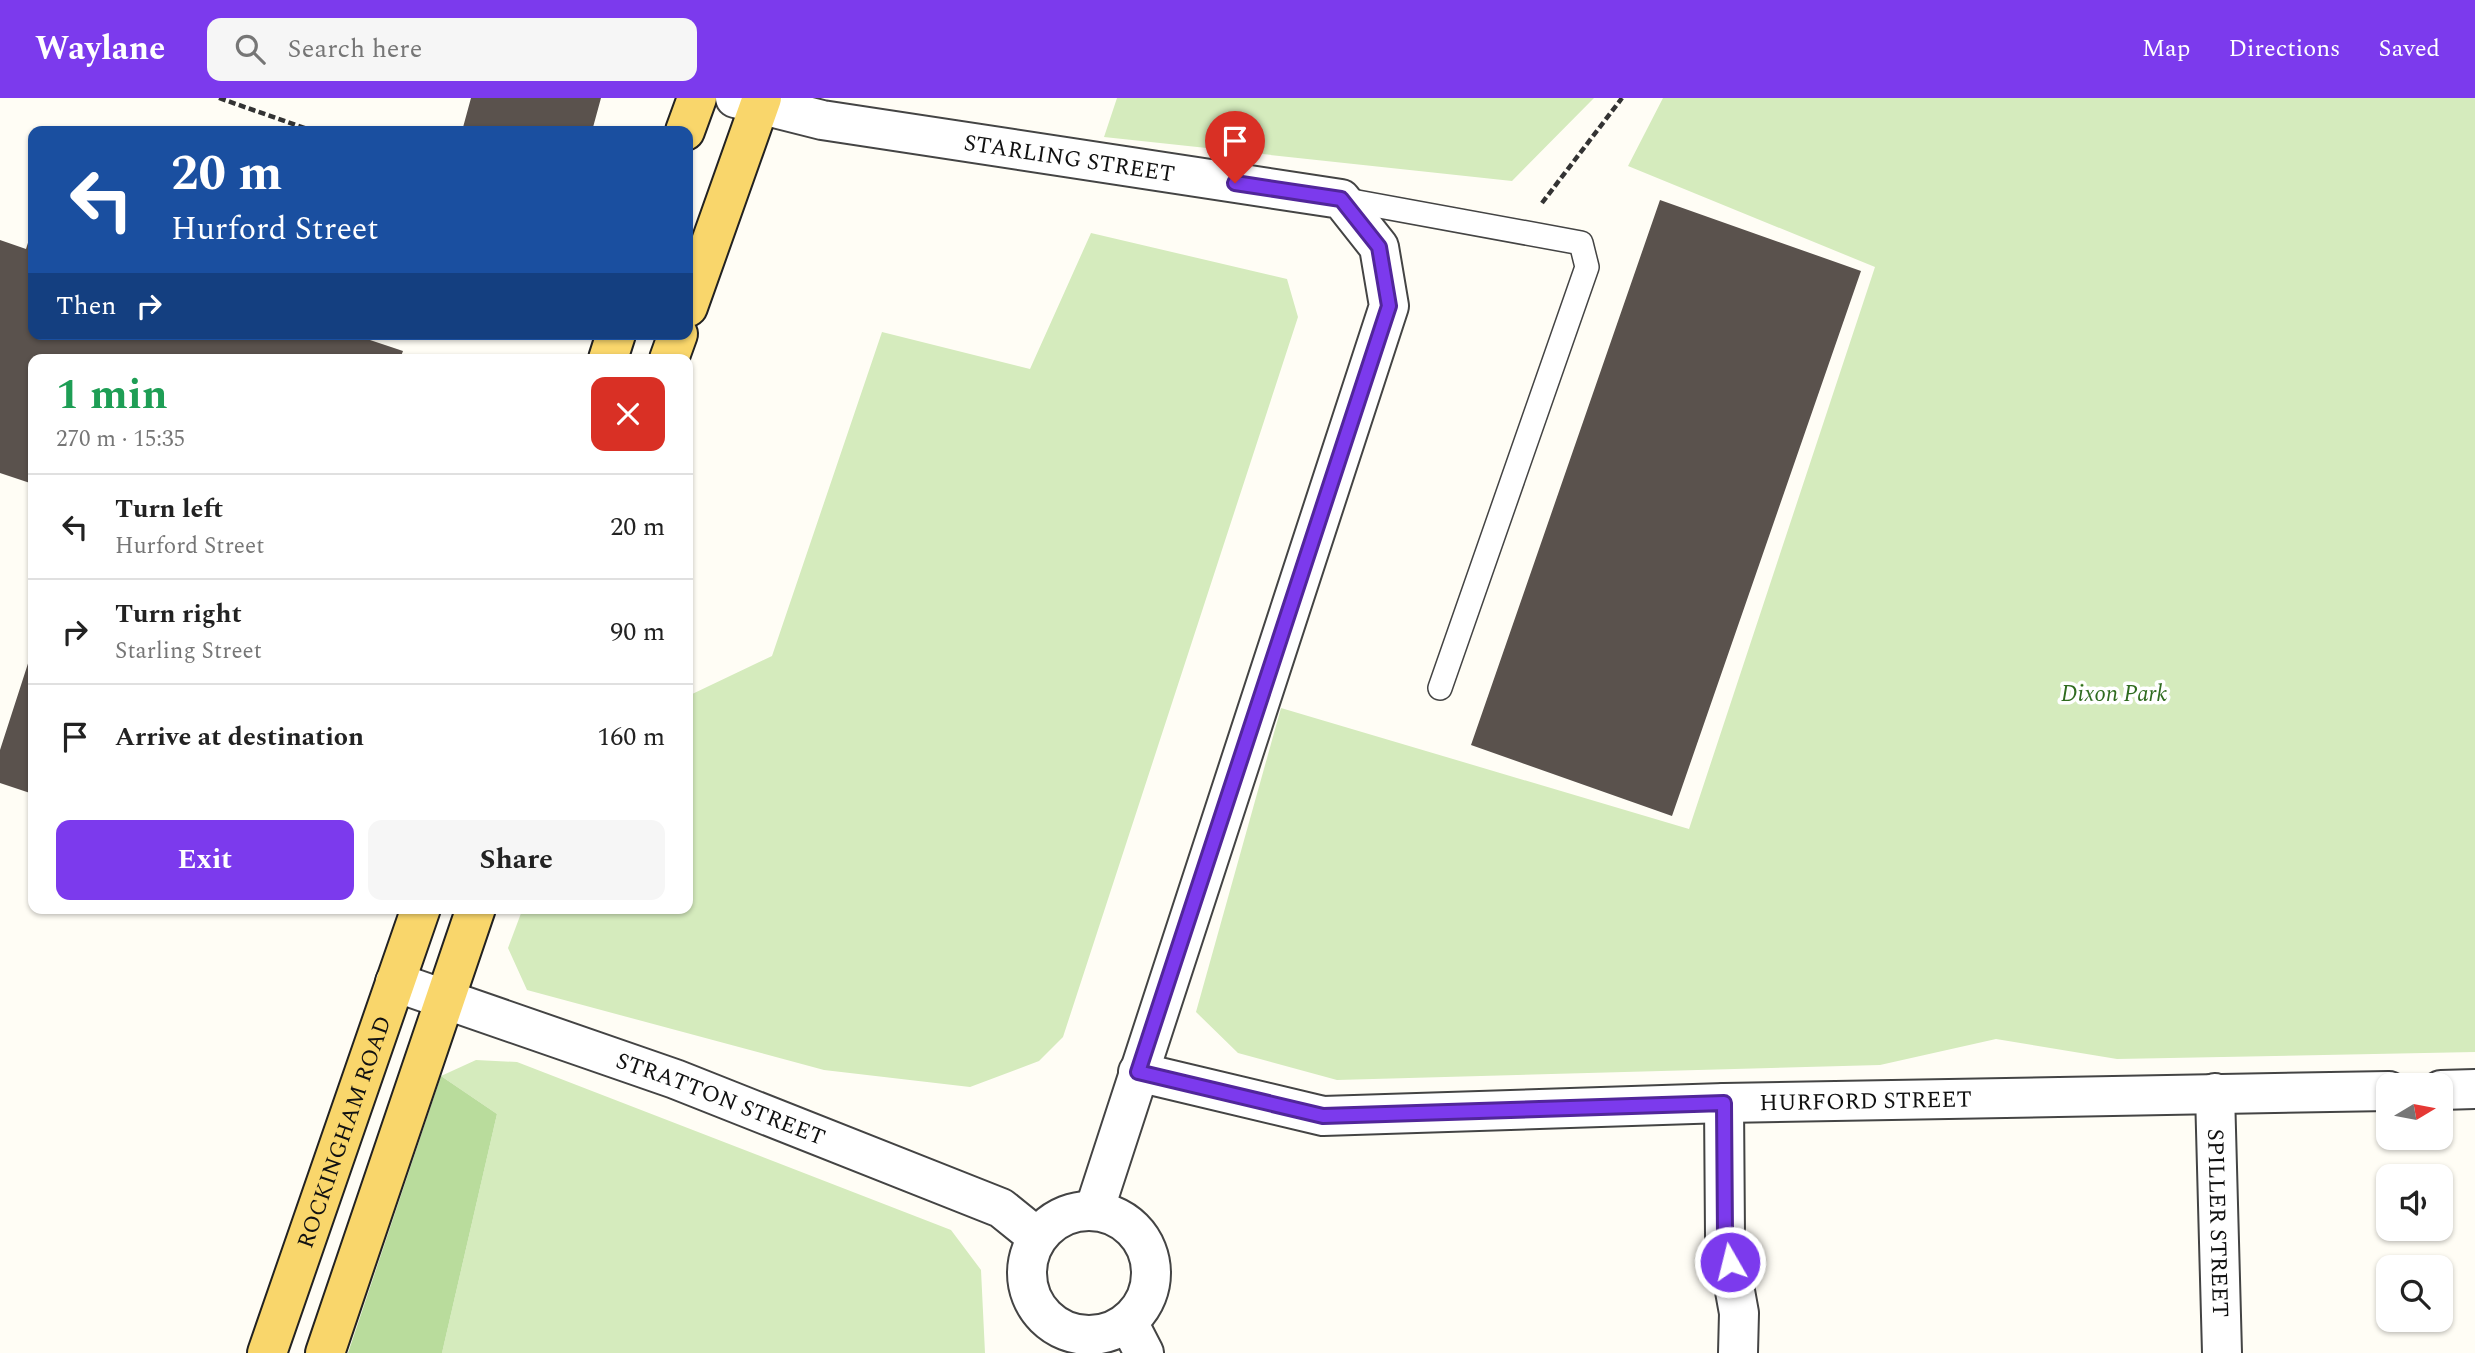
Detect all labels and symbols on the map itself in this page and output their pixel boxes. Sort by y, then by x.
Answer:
pin [1205,111,1265,183]
street label: STARLING STREET [961,126,1177,192]
park label: Dixon Park [2061,677,2168,712]
street label: ROCKINGHAM ROAD [288,1011,401,1253]
street label: STRATTON STREET [611,1044,830,1156]
north arrow [2376,1073,2454,1150]
street label: HURFORD STREET [1759,1083,1972,1121]
street label: SPILLER STREET [2197,1128,2237,1318]
position arrow [1693,1225,1767,1299]

